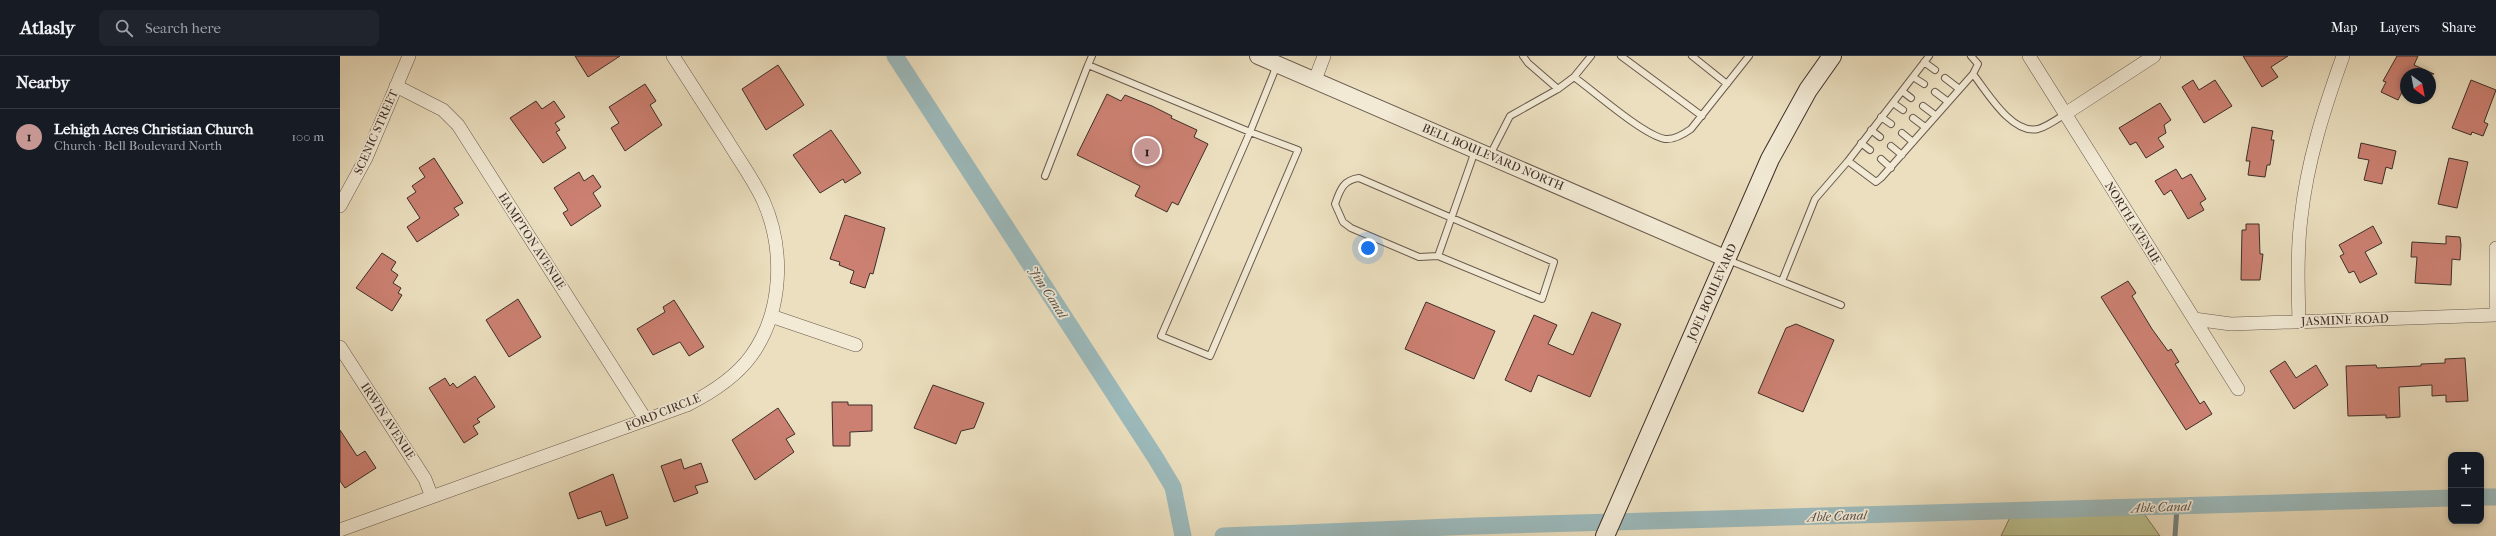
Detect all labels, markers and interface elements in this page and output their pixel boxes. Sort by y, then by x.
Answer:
search box [99,10,379,46]
text: Atlasly [20,17,75,39]
icon: search [113,17,135,39]
text: Search here [145,19,221,37]
text: Map [2331,19,2358,36]
text: Layers [2380,19,2420,36]
text: Share [2442,19,2476,36]
north arrow [2400,68,2436,104]
text: Nearby [16,72,70,92]
street label: SCENIC STREET [351,86,401,177]
text: Lehigh Acres Christian Church [54,120,253,138]
street label: BELL BOULEVARD NORTH [1420,121,1566,193]
text: 1 [27,129,31,144]
text: 100 m [291,129,324,144]
pin: 1 [1134,136,1160,166]
text: Church · Bell Boulevard North [54,138,222,153]
street label: NORTH AVENUE [2102,179,2164,267]
street label: HAMPTON AVENUE [495,190,569,292]
your location [1358,238,1378,258]
street label: JOEL BOULEVARD [1684,241,1740,344]
water label: Jim Canal [1026,263,1071,322]
street label: JASMINE ROAD [2300,311,2389,329]
street label: IRWIN AVENUE [358,380,418,462]
street label: FORD CIRCLE [623,391,703,433]
map controls [2448,452,2484,524]
button: + [2448,452,2484,488]
button: − [2448,488,2484,524]
water label: Able Canal [2129,498,2193,516]
water label: Able Canal [1805,507,1869,525]

